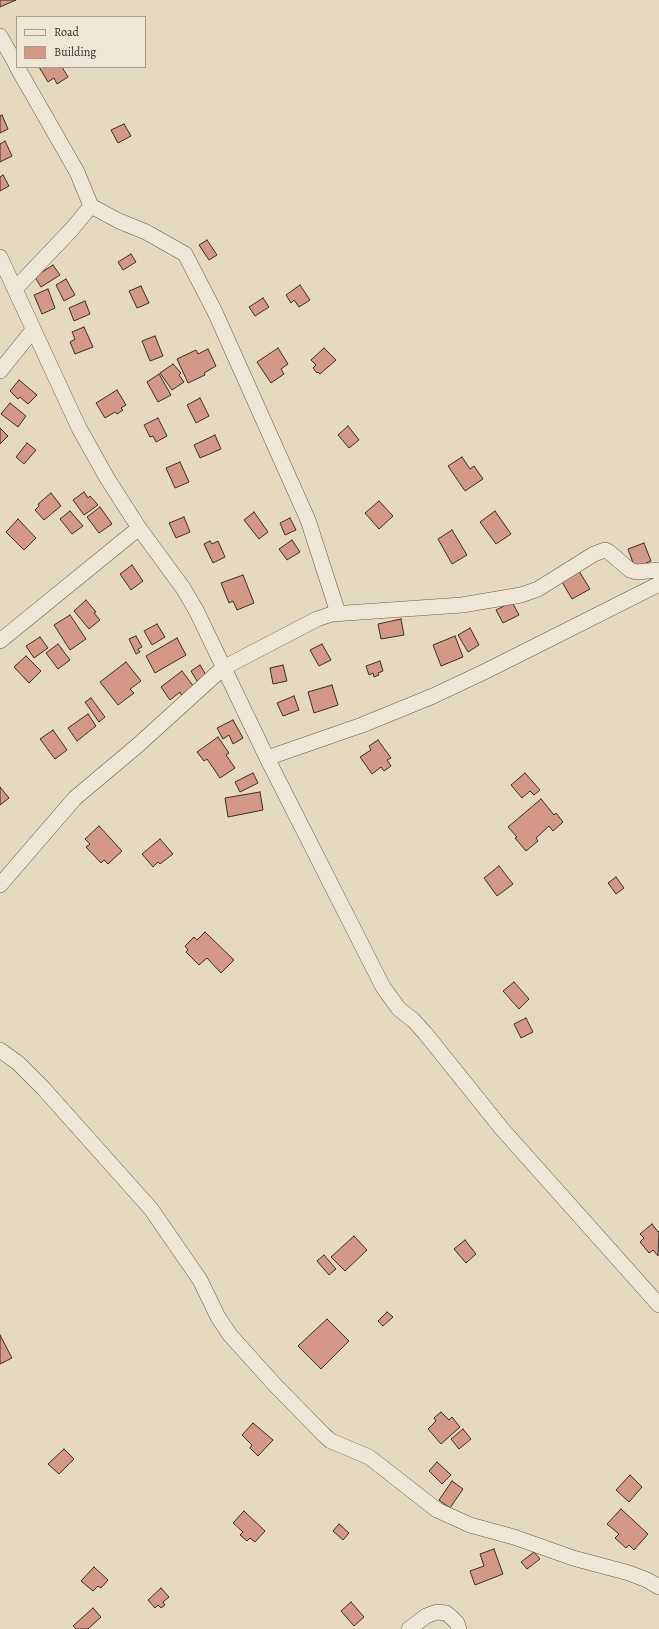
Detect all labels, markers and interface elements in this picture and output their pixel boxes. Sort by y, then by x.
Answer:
legend [16,16,146,68]
text: Road [54,24,79,40]
text: Building [54,44,96,60]

